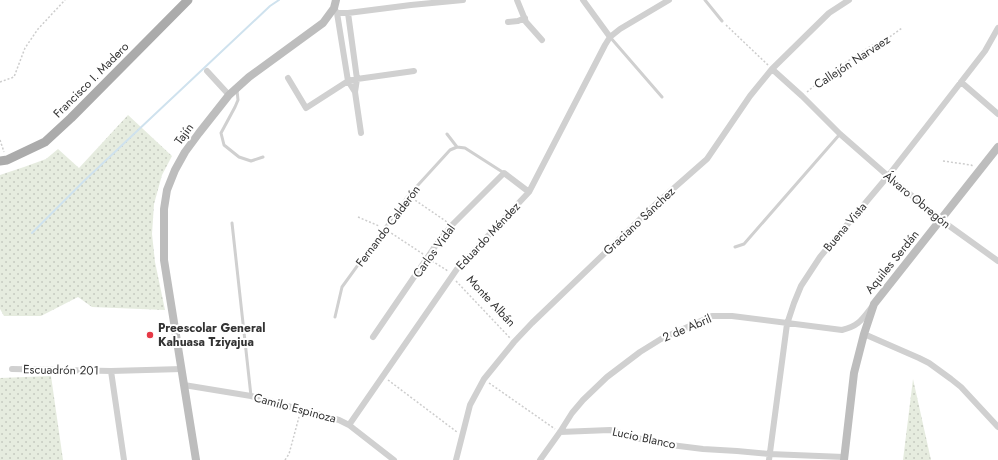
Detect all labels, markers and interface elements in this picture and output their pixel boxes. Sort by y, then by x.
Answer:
street label: Callejón Narvaez [811,30,894,93]
street label: Francisco I. Madero [49,38,133,122]
street label: Tajín [170,120,198,148]
street label: Álvaro Obregón [879,167,955,233]
street label: Fernando Calderón [351,182,425,270]
street label: Graciano Sánchez [599,183,679,259]
street label: Eduardo Méndez [452,198,525,274]
street label: Buena Vista [819,198,871,256]
street label: Carlos Vidal [408,221,460,281]
street label: Aquiles Serdán [861,226,923,298]
street label: Monte Albán [462,271,520,331]
street label: 2 de Abril [660,310,714,346]
place label: Preescolar General Kahuasa Tziyajua [158,319,266,351]
marker: Preescolar General Kahuasa Tziyajua [145,330,155,340]
street label: Escuadrón 201 [23,360,99,380]
street label: Camilo Espinoza [252,388,338,428]
street label: Lucio Blanco [611,423,678,454]

